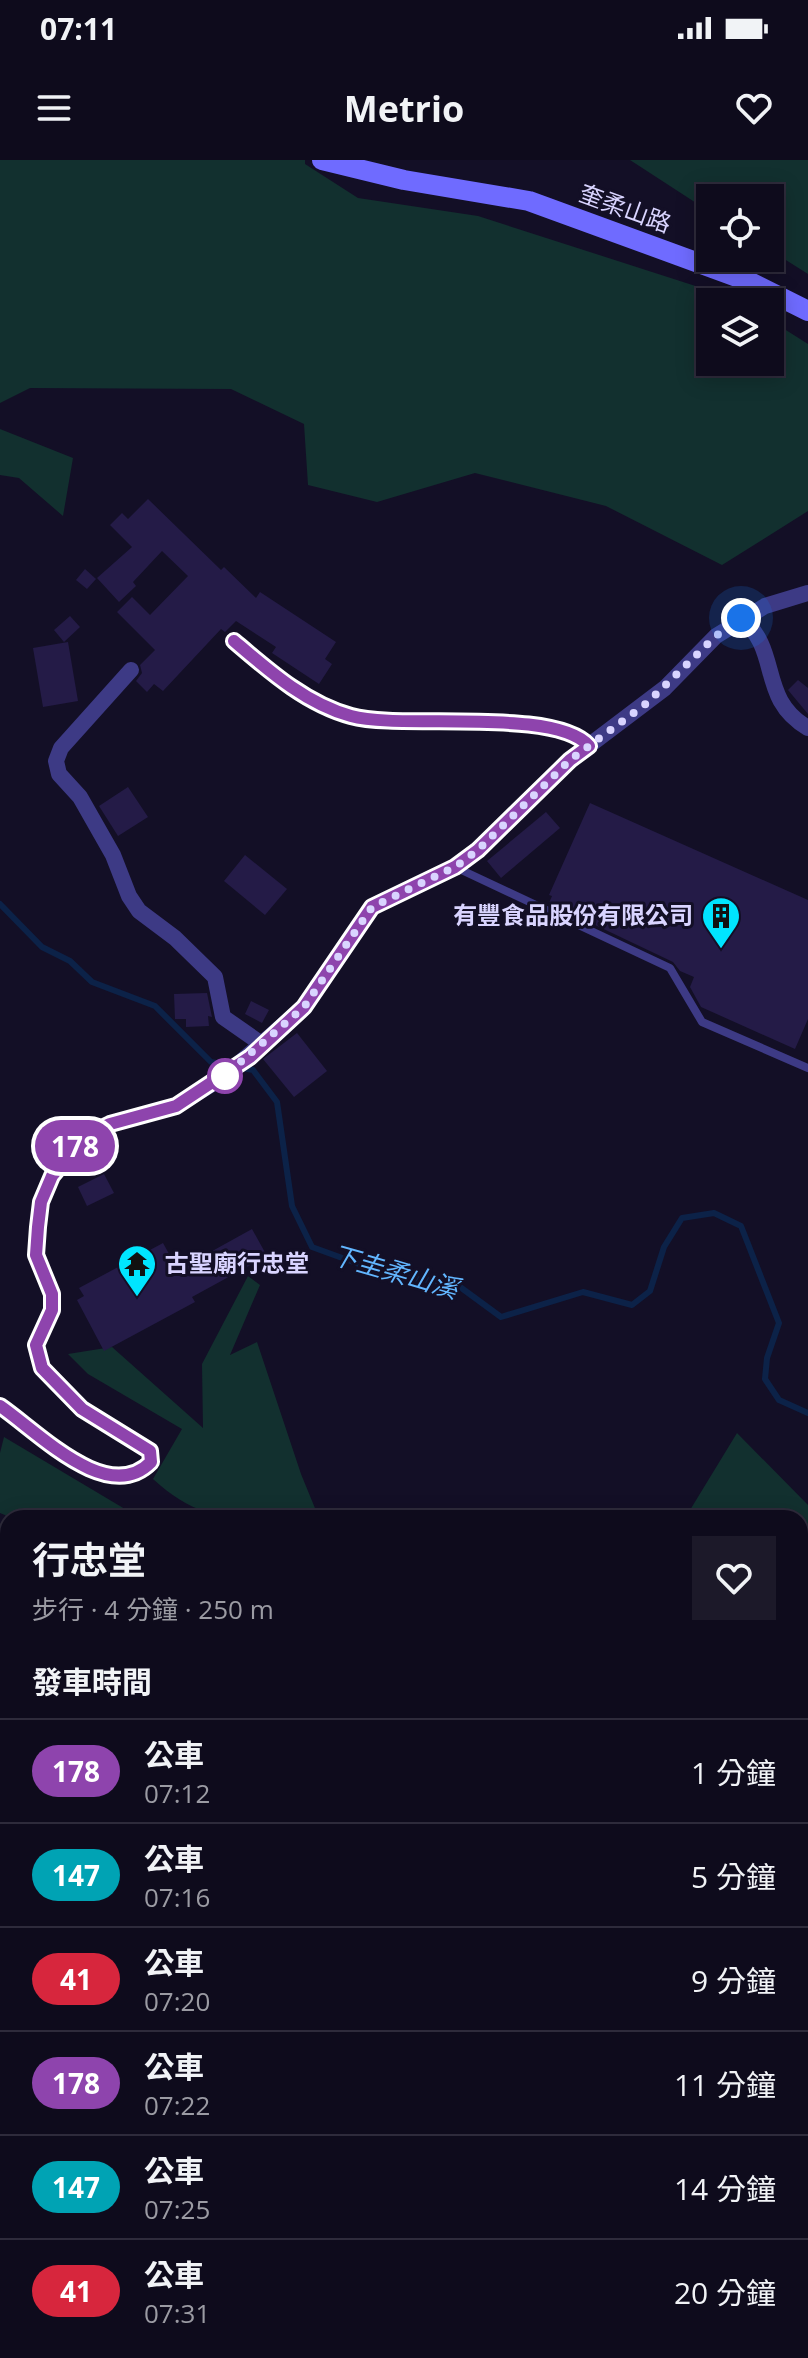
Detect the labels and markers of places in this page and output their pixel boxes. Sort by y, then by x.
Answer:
building icon: 有豐食品股份有限公司 [700,895,742,950]
place label: 有豐食品股份有限公司 [453,898,693,931]
unlabelled marker [208,1059,242,1093]
temple icon: 古聖廟行忠堂 [116,1243,158,1298]
place label: 古聖廟行忠堂 [165,1246,309,1279]

